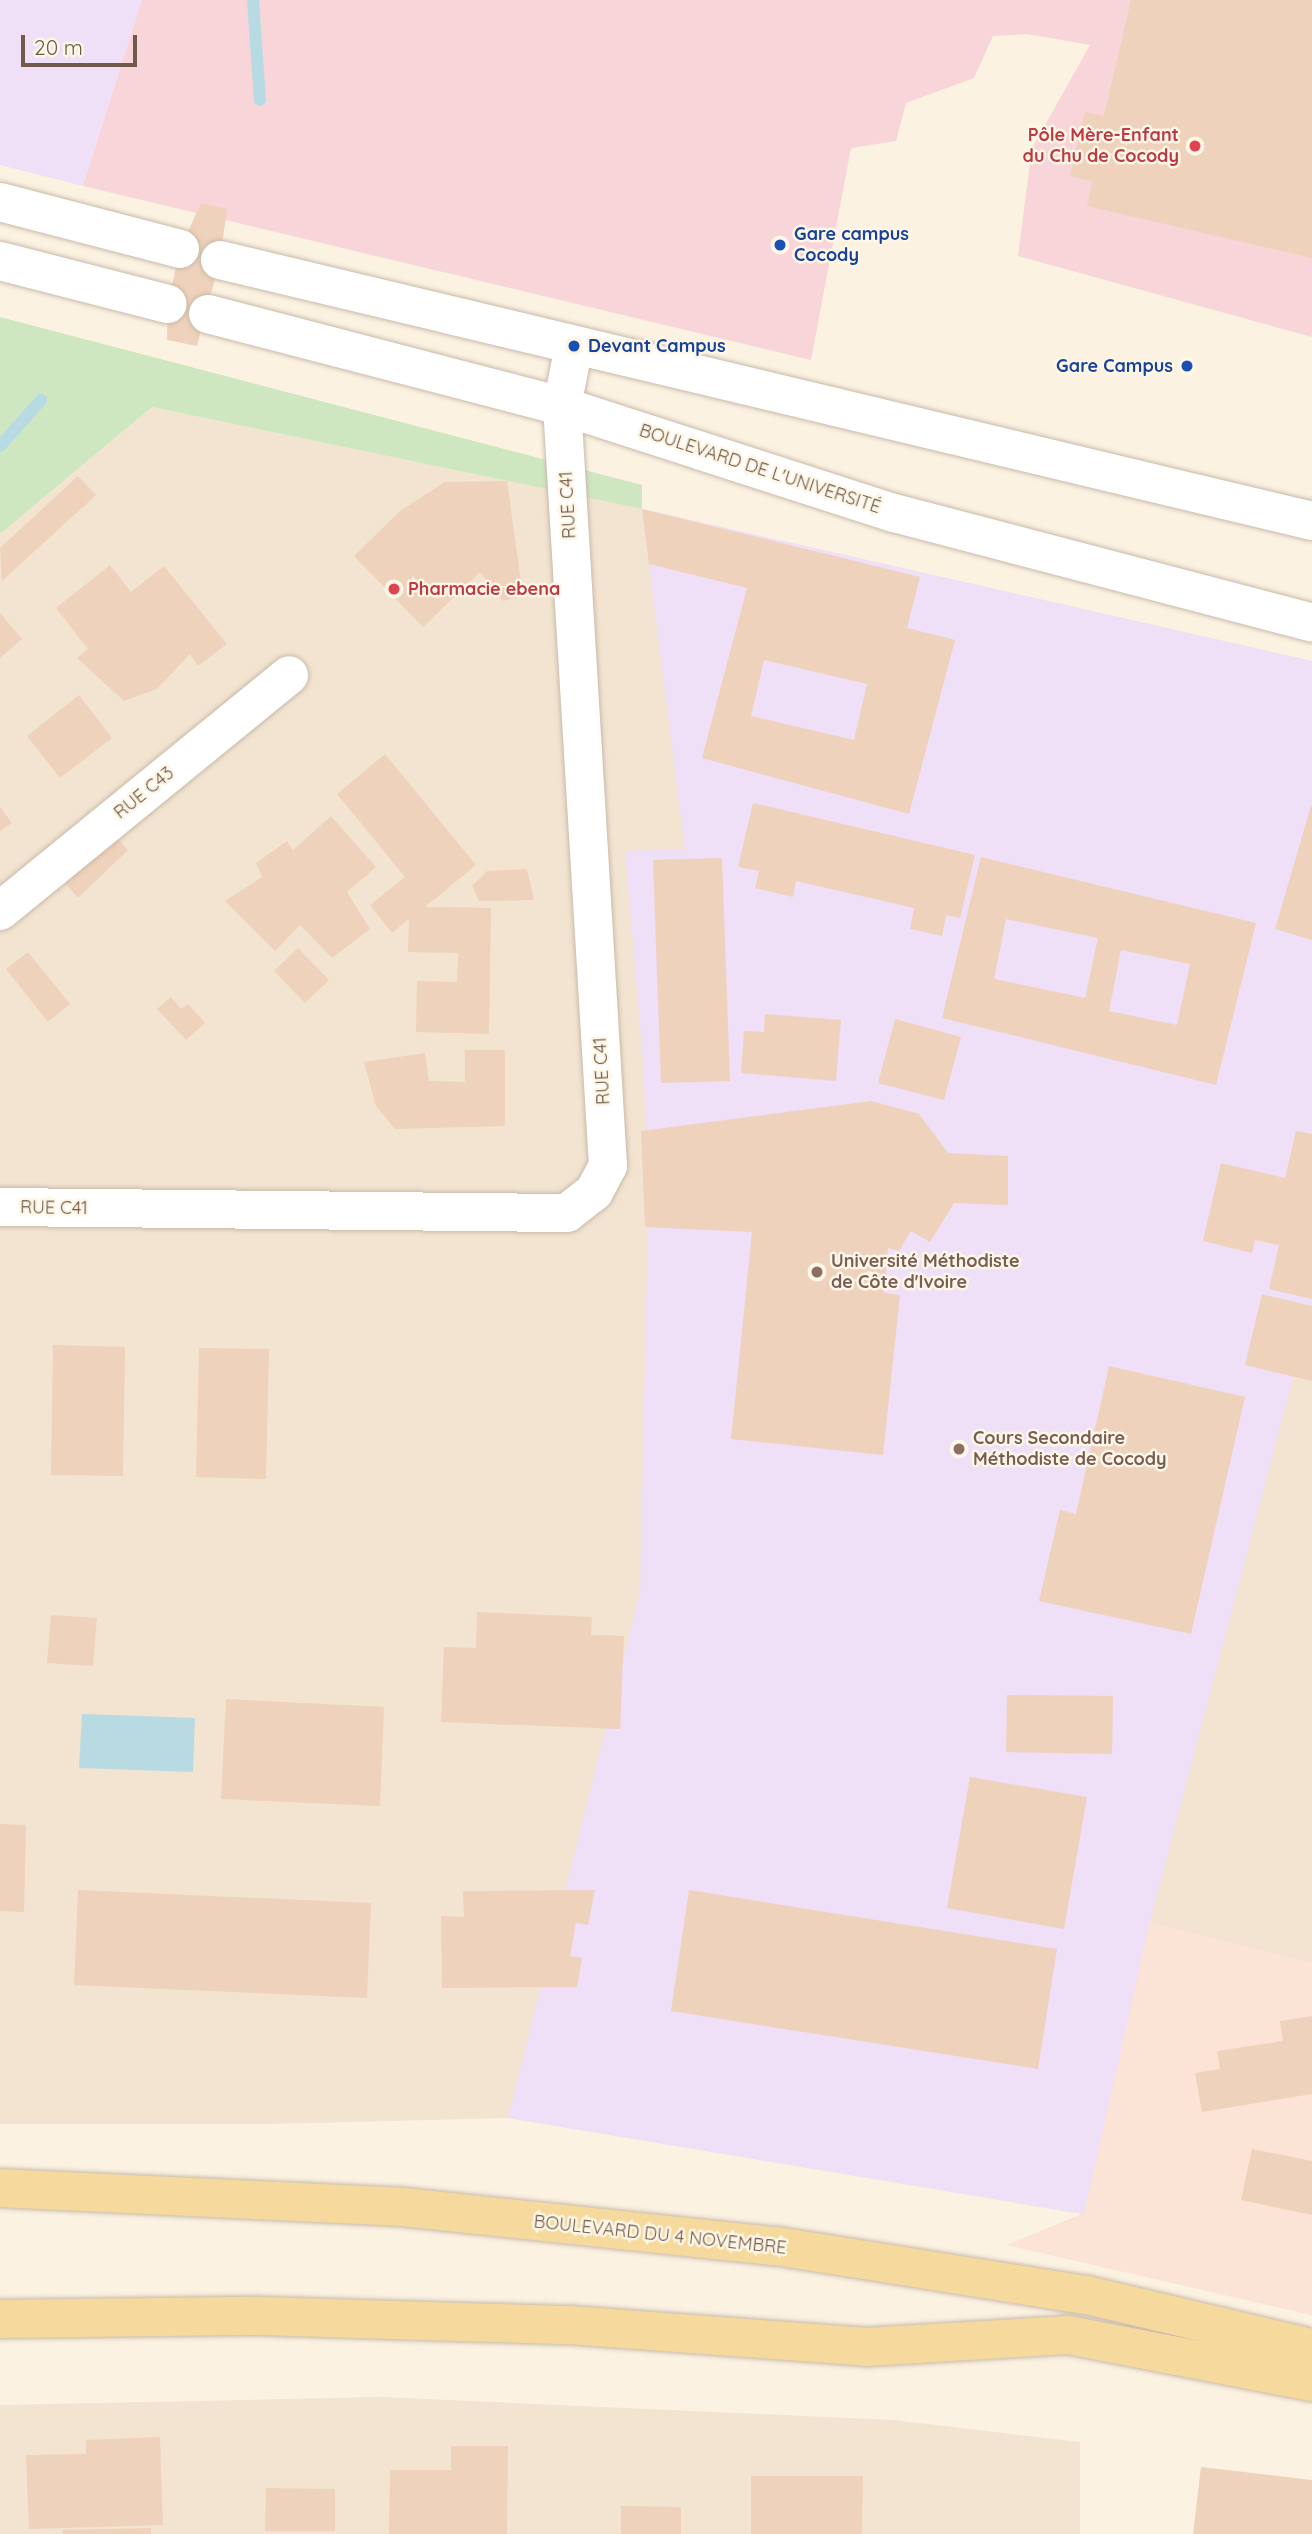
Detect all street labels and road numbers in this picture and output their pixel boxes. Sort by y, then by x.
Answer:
street label: BOULEVARD DE L'UNIVERSITÉ [637,420,883,518]
street label: RUE C41 [555,471,581,539]
street label: RUE C43 [110,762,178,824]
street label: RUE C41 [589,1037,615,1105]
street label: RUE C41 [20,1197,88,1219]
street label: BOULEVARD DU 4 NOVEMBRE [533,2211,787,2259]

